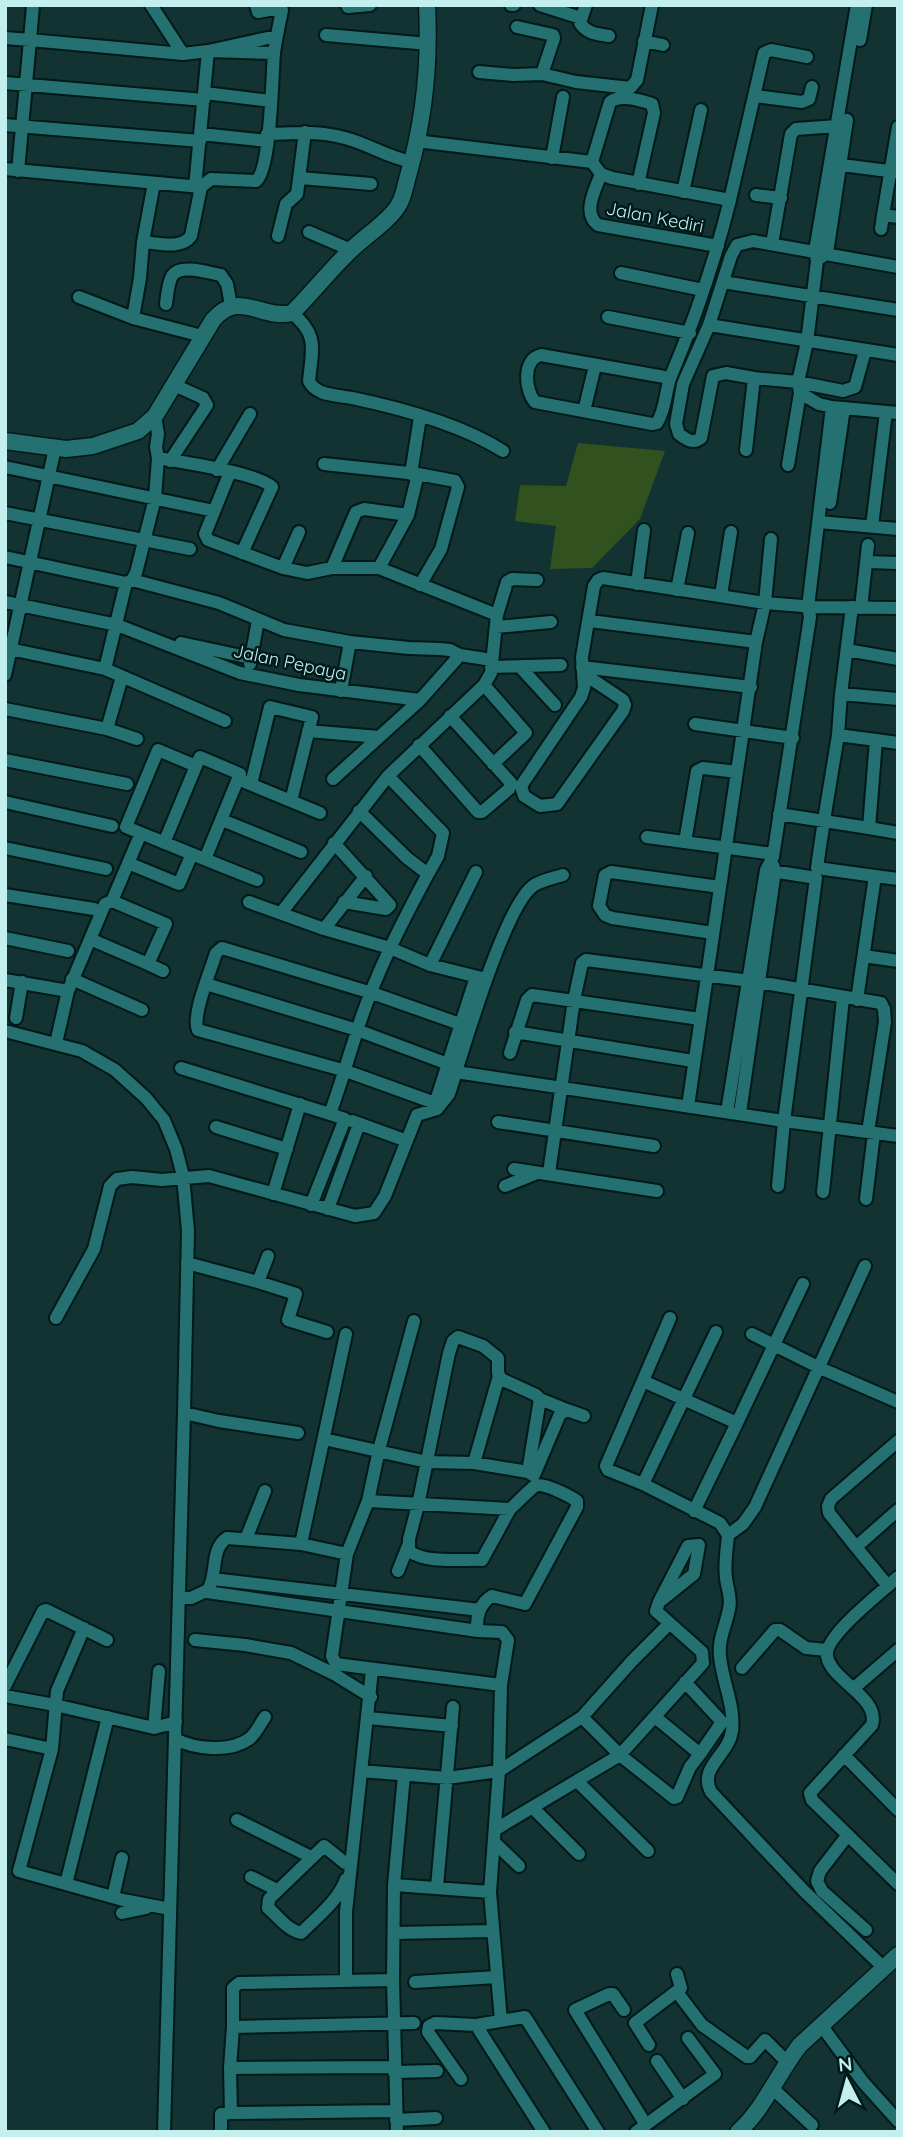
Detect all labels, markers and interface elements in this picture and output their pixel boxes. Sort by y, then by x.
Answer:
street label: Jalan Kediri [604,196,706,238]
street label: Jalan Pepaya [231,639,349,685]
north arrow [812,2046,882,2116]
text: N [837,2051,853,2077]

